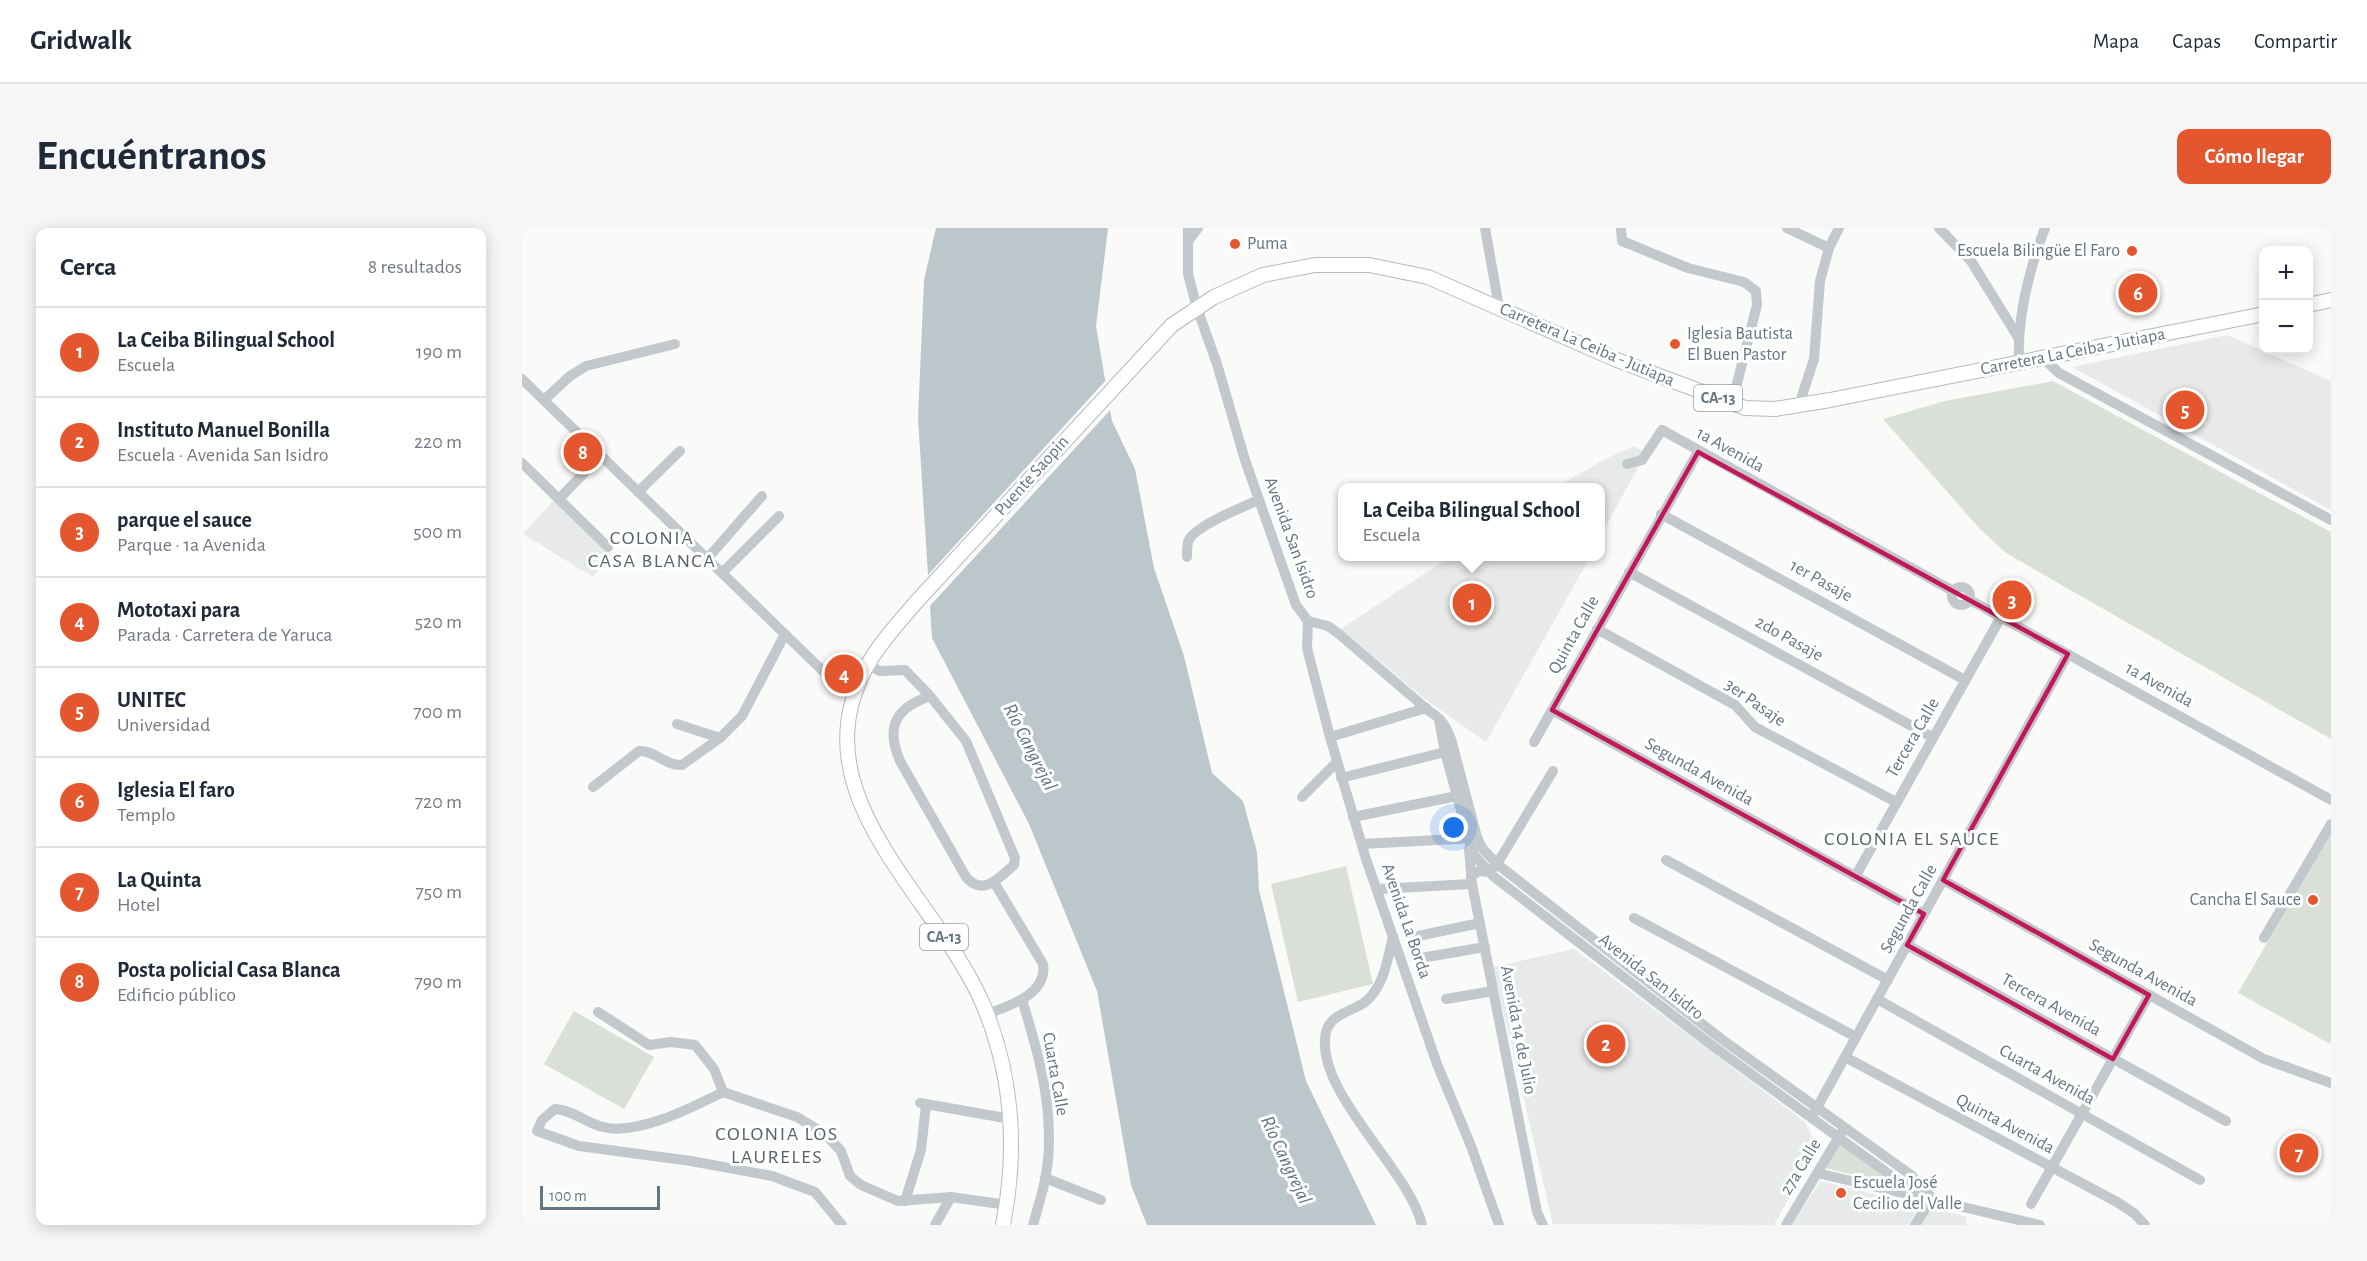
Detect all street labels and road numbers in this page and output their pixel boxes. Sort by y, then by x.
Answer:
street label: Carretera La Ceiba - Jutiapa [1497,300,1677,390]
street label: Carretera La Ceiba - Jutiapa [1979,325,2167,379]
road number: CA-13 [1694,385,1742,411]
street label: 1a Avenida [1693,424,1767,476]
street label: Puente Saopin [992,433,1072,519]
street label: Avenida San Isidro [1261,475,1321,601]
street label: 1er Pasaje [1787,557,1855,605]
street label: Quinta Calle [1545,593,1603,677]
street label: 2do Pasaje [1752,613,1826,665]
street label: 1a Avenida [2122,659,2196,711]
street label: 3er Pasaje [1721,676,1789,730]
street label: Tercera Calle [1883,695,1943,781]
street label: Segunda Avenida [1642,735,1756,809]
street label: Avenida La Borda [1378,861,1434,981]
street label: Segunda Calle [1877,861,1941,957]
road number: CA-13 [920,924,968,950]
street label: Avenida San Isidro [1595,931,1707,1024]
street label: Segunda Avenida [2086,936,2200,1010]
street label: Avenida 14 de Julio [1497,964,1539,1096]
street label: Tercera Avenida [1998,970,2104,1040]
street label: Cuarta Calle [1039,1031,1071,1117]
street label: Cuarta Avenida [1996,1041,2098,1109]
street label: Quinta Avenida [1953,1091,2057,1157]
street label: 27a Calle [1777,1136,1825,1198]

